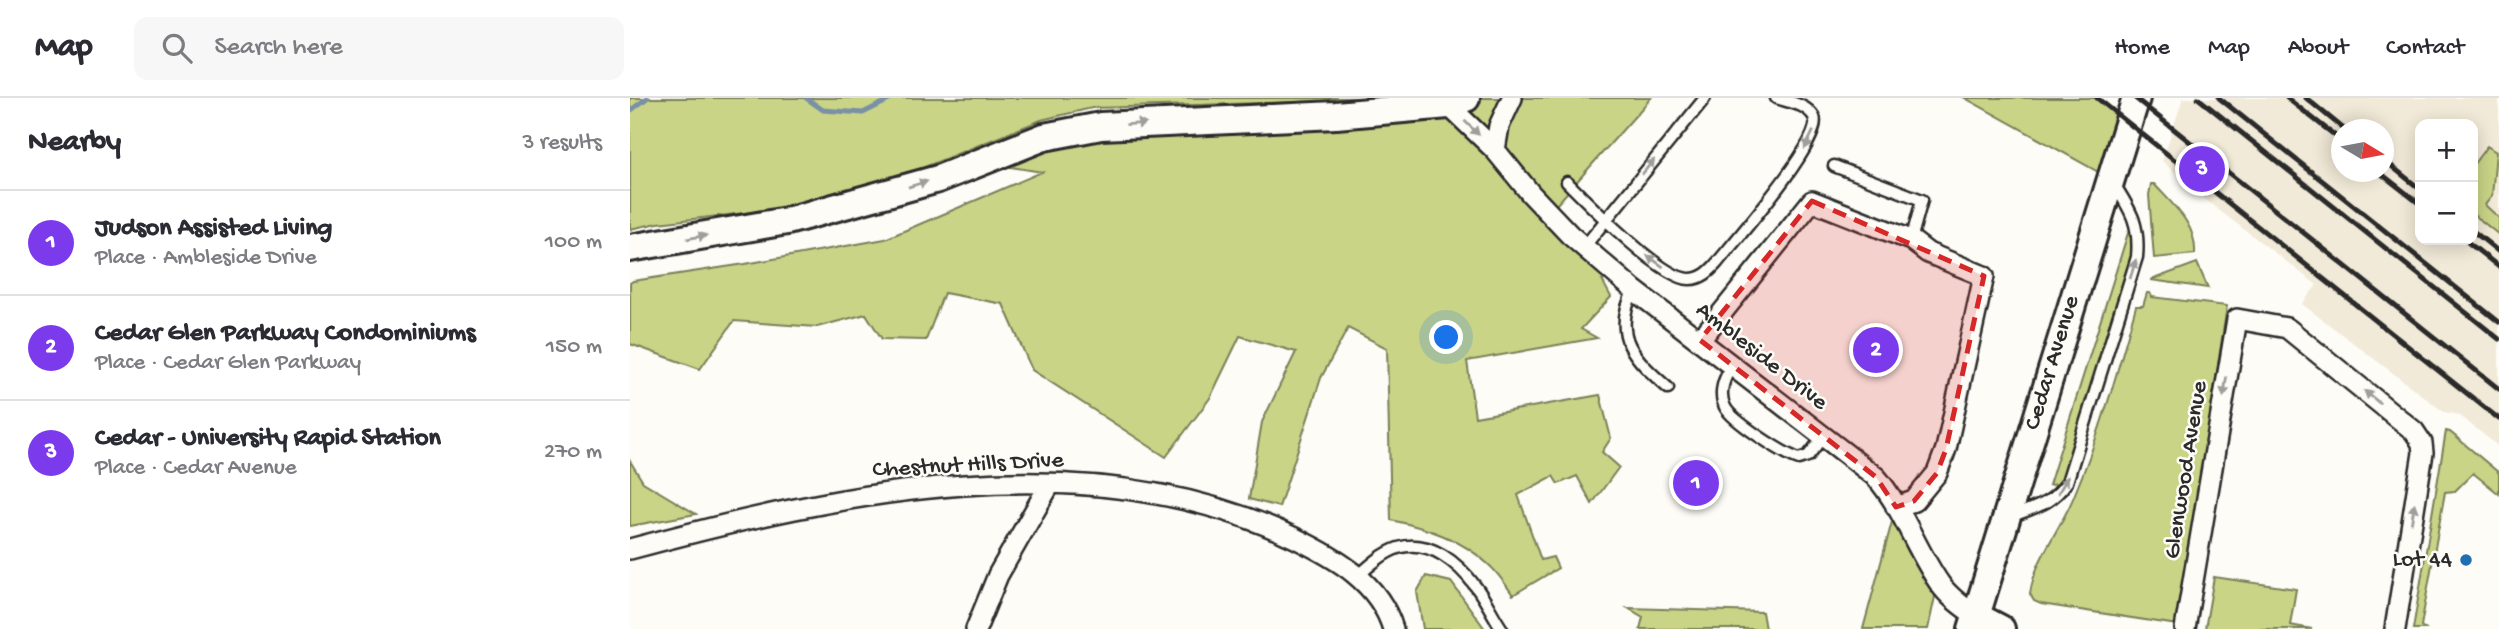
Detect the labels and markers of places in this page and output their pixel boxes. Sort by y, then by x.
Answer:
pin: 3 [2179,143,2225,195]
pin: 2 [1853,324,1899,376]
pin: 1 [1673,457,1719,509]
place label: Lot 44 [2393,546,2453,575]
marker: Lot 44 [2458,552,2474,568]

